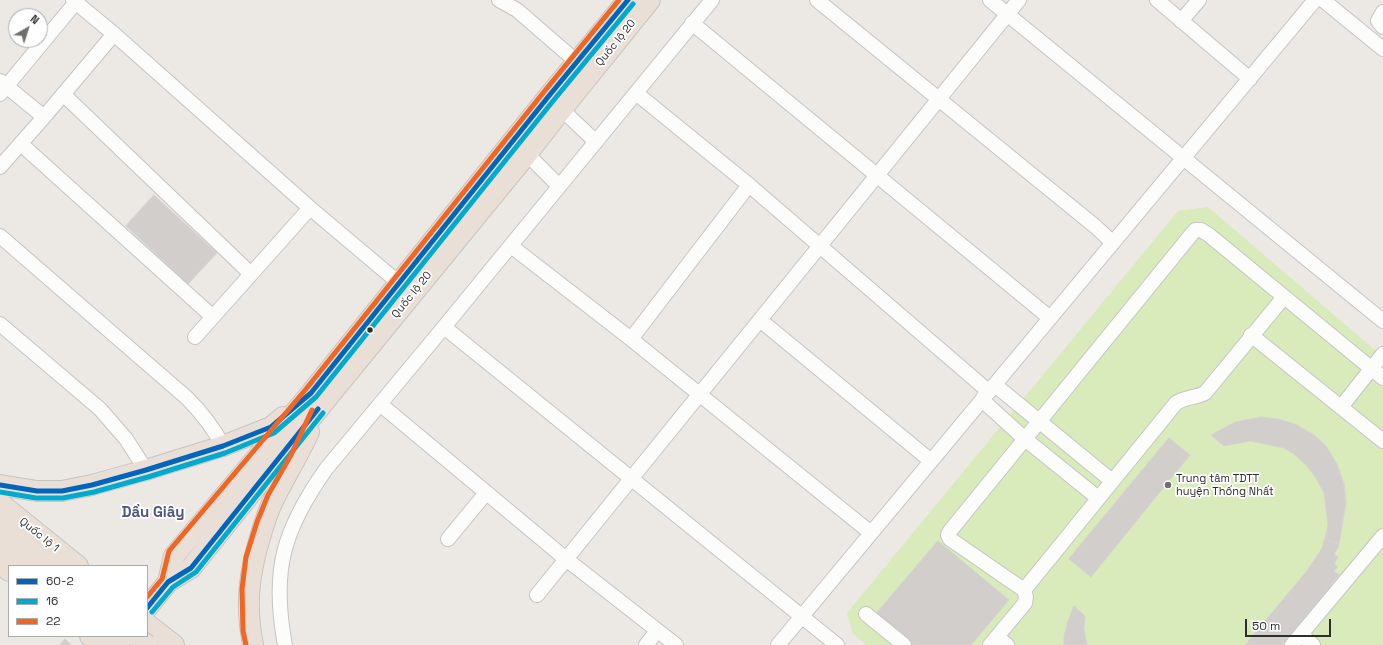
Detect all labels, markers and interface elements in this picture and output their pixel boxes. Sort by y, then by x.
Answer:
north arrow [8,8,48,48]
text: N [28,12,42,27]
street label: Quốc lộ 20 [593,17,639,69]
street label: Quốc lộ 20 [389,269,435,321]
unlabelled marker [365,325,375,335]
place label: Trung tâm TDTT huyện Thống Nhất [1176,472,1274,498]
marker: Trung tâm TDTT huyện Thống Nhất [1163,480,1173,490]
district label: Dầu Giây [121,504,185,522]
street label: Quốc lộ 1 [17,515,61,555]
legend [8,565,148,637]
text: 60-2 [46,573,74,589]
text: 16 [46,593,58,609]
scale bar [1247,611,1333,637]
text: 22 [46,613,60,629]
text: 50 m [1252,618,1280,634]

